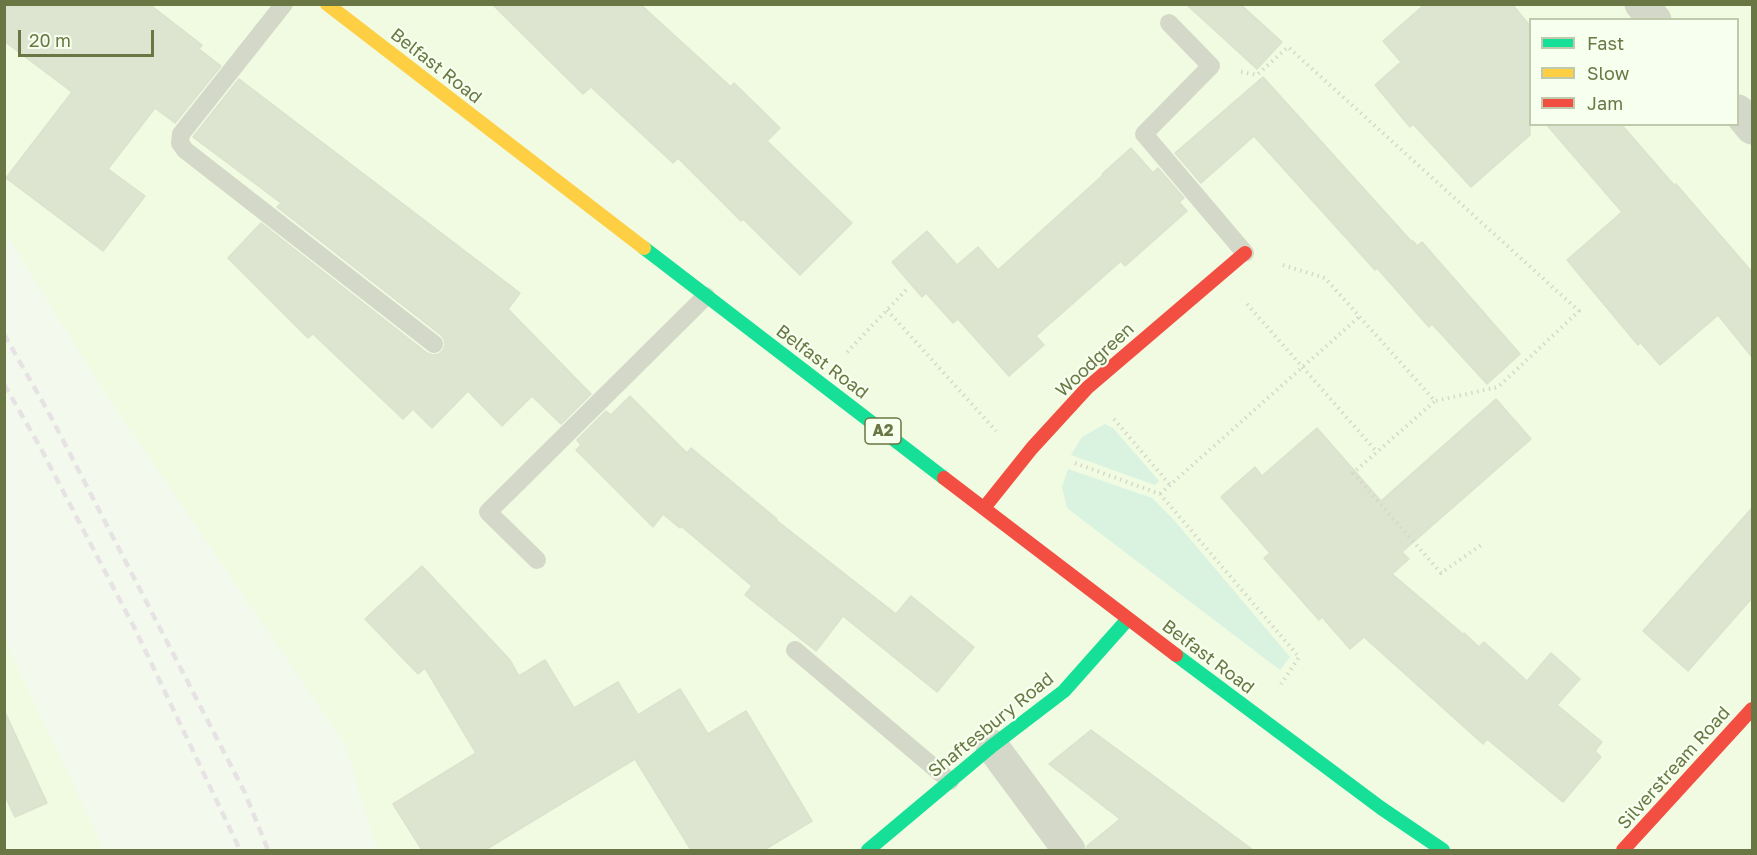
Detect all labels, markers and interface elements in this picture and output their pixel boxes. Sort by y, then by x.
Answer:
scale bar [21,18,158,56]
legend [1529,18,1739,126]
street label: Belfast Road [386,24,486,108]
text: 20 m [29,29,71,51]
text: Fast [1587,32,1624,54]
text: Slow [1587,62,1629,84]
text: Jam [1587,92,1623,114]
street label: Woodgreen [1051,318,1139,402]
street label: Belfast Road [772,320,872,404]
road number: A2 [865,418,901,444]
street label: Belfast Road [1158,615,1258,699]
street label: Shaftesbury Road [924,668,1058,782]
street label: Silverstream Road [1613,702,1735,834]

